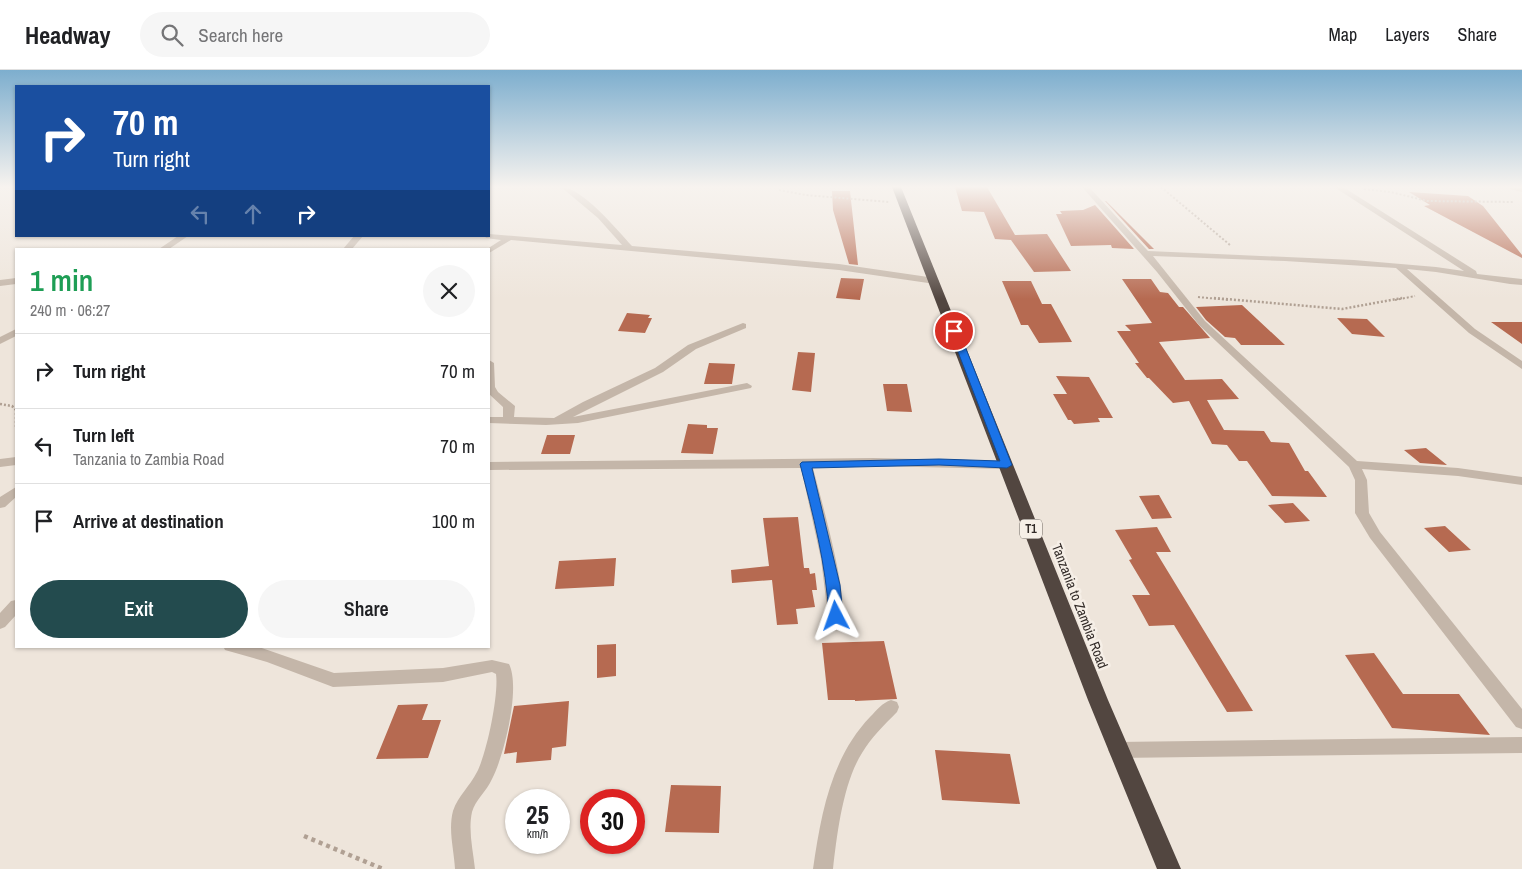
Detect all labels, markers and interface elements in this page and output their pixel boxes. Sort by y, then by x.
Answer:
search box [140,12,490,57]
text: Headway [25,19,110,51]
icon: search [158,21,186,49]
text: Search here [198,22,283,48]
text: Map [1329,22,1357,47]
text: Layers [1385,22,1430,47]
text: Share [1458,22,1497,47]
text: 70 m [113,99,178,146]
icon: right [30,105,95,170]
text: Turn right [113,144,190,174]
icon: left [186,200,214,228]
icon: ahead [239,200,267,228]
icon: right [292,200,320,228]
text: 1 min [30,260,93,300]
button: close [423,265,475,317]
text: 240 m · 06:27 [30,299,110,321]
pin [933,310,975,352]
icon: arrive [940,317,968,345]
icon: right [30,357,58,385]
text: Turn right [73,358,145,384]
text: 70 m [440,358,475,384]
text: Turn left [73,422,134,448]
icon: left [30,432,58,460]
text: 70 m [440,433,475,459]
text: Tanzania to Zambia Road [73,448,224,470]
icon: arrive [30,507,58,535]
text: Arrive at destination [73,508,224,534]
text: 100 m [432,508,475,534]
road number: T1 [1020,519,1042,538]
street label: Tanzania to Zambia Road [1048,541,1112,671]
button: Exit [30,580,248,638]
button: Share [258,580,475,638]
position arrow [809,589,861,641]
speed limit sign: 30 [580,789,645,854]
text: 25 [526,798,549,832]
text: km/h [527,826,548,842]

